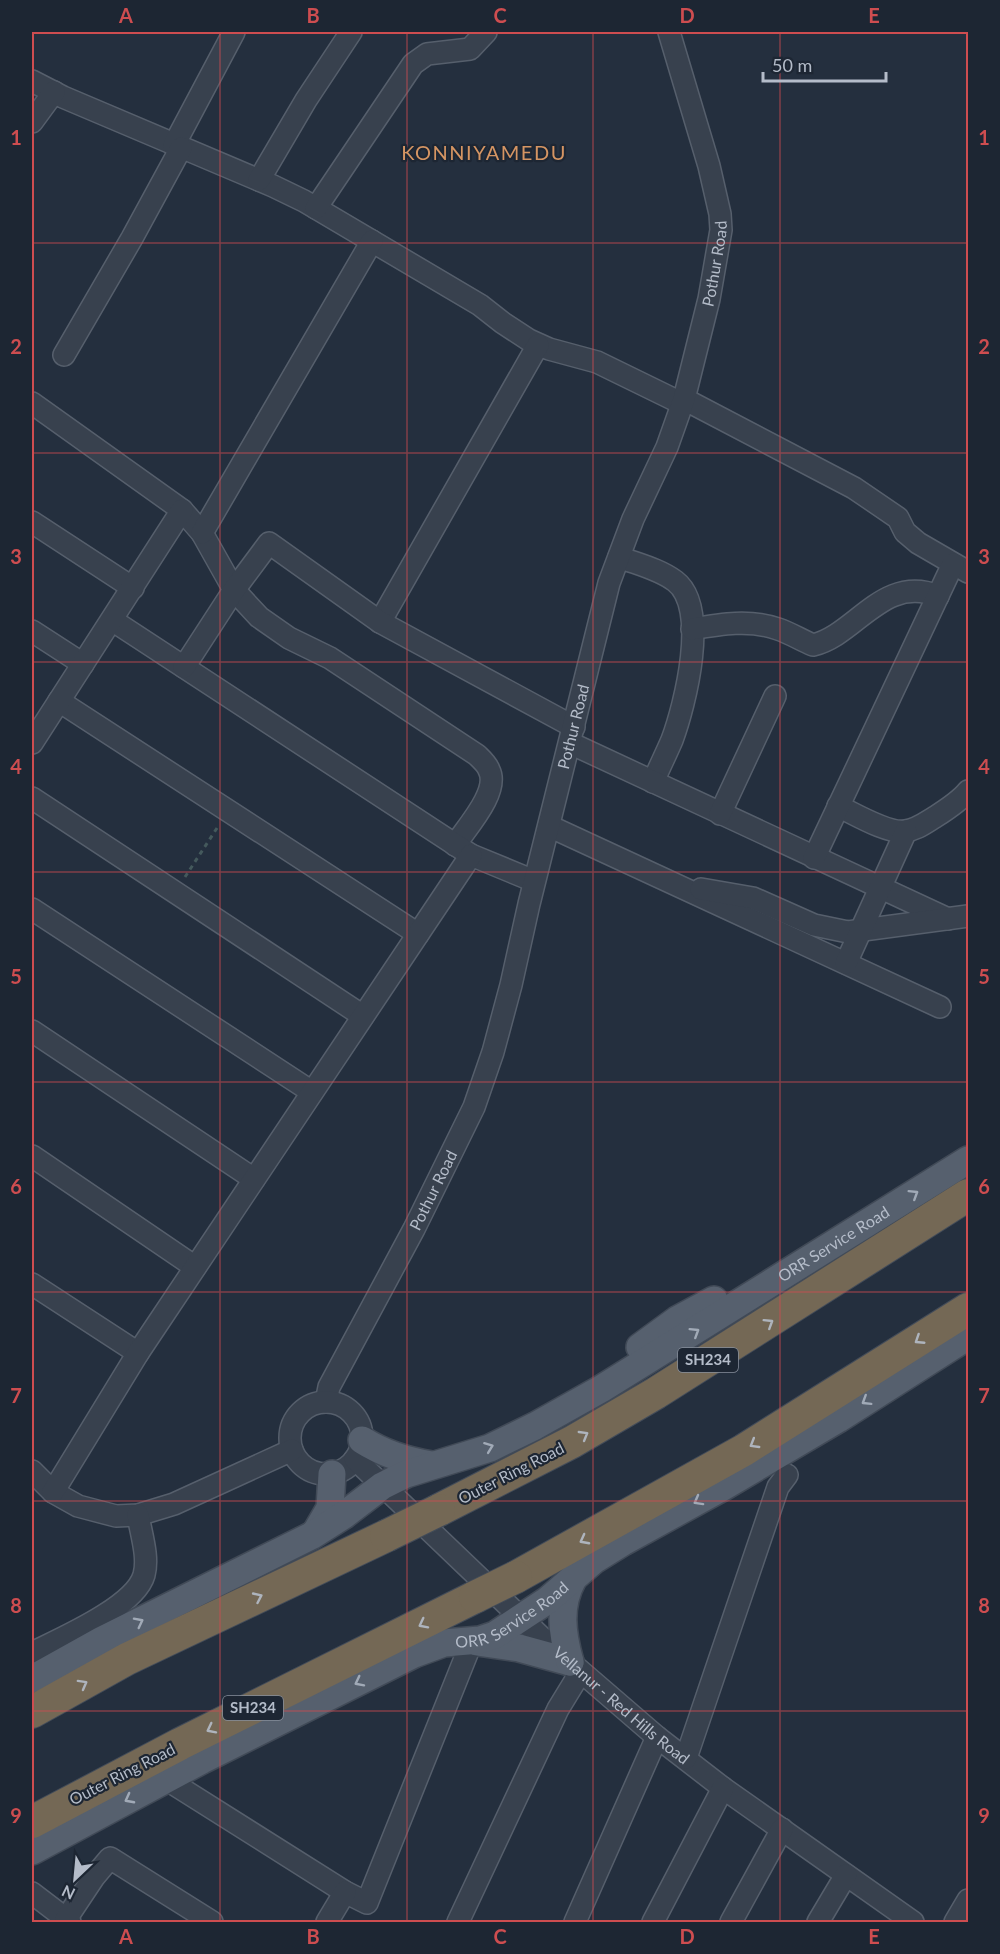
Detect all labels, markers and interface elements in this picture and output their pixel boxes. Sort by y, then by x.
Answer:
text: A [118,3,133,27]
text: B [306,3,320,27]
text: C [493,3,507,27]
text: D [679,3,695,27]
text: E [868,3,880,27]
scale bar [763,45,886,83]
text: 50 m [772,54,812,76]
text: 1 [10,125,22,149]
text: 1 [978,125,990,149]
district label: KONNIYAMEDU [401,140,567,164]
street label: Pothur Road [697,220,730,308]
text: 2 [10,334,22,358]
text: 2 [978,334,990,358]
text: 3 [10,544,22,568]
text: 3 [978,544,990,568]
street label: Pothur Road [553,682,592,771]
text: 4 [10,754,22,778]
text: 4 [978,754,990,778]
text: 5 [10,964,22,988]
text: 5 [978,964,990,988]
street label: Pothur Road [405,1147,460,1233]
text: 6 [10,1174,22,1198]
text: 6 [978,1174,990,1198]
one-way arrow [907,1191,918,1202]
street label: ORR Service Road [774,1202,892,1285]
one-way arrow [763,1318,773,1330]
one-way arrow [689,1327,699,1339]
one-way arrow [915,1333,925,1345]
road number: SH234 [678,1348,738,1372]
text: 7 [10,1383,22,1407]
text: 7 [978,1383,990,1407]
one-way arrow [862,1394,872,1406]
one-way arrow [578,1430,588,1442]
one-way arrow [750,1436,760,1448]
street label: Outer Ring Road [455,1438,567,1507]
one-way arrow [482,1442,493,1454]
one-way arrow [694,1494,704,1505]
one-way arrow [580,1533,591,1544]
street label: ORR Service Road [455,1577,572,1651]
one-way arrow [251,1592,262,1604]
text: 8 [10,1593,22,1617]
text: 8 [978,1593,990,1617]
one-way arrow [418,1616,429,1628]
one-way arrow [132,1617,143,1629]
street label: Vellanur - Red Hills Road [550,1642,694,1768]
one-way arrow [355,1675,366,1687]
one-way arrow [77,1679,87,1691]
road number: SH234 [223,1696,283,1720]
one-way arrow [206,1721,217,1733]
street label: Outer Ring Road [66,1739,178,1808]
one-way arrow [125,1792,135,1803]
text: 9 [10,1803,22,1827]
text: 9 [978,1803,990,1827]
north arrow [45,1849,105,1909]
text: N [59,1882,78,1904]
text: A [118,1924,133,1948]
text: B [306,1924,320,1948]
text: C [493,1924,507,1948]
text: D [679,1924,695,1948]
text: E [868,1924,880,1948]

